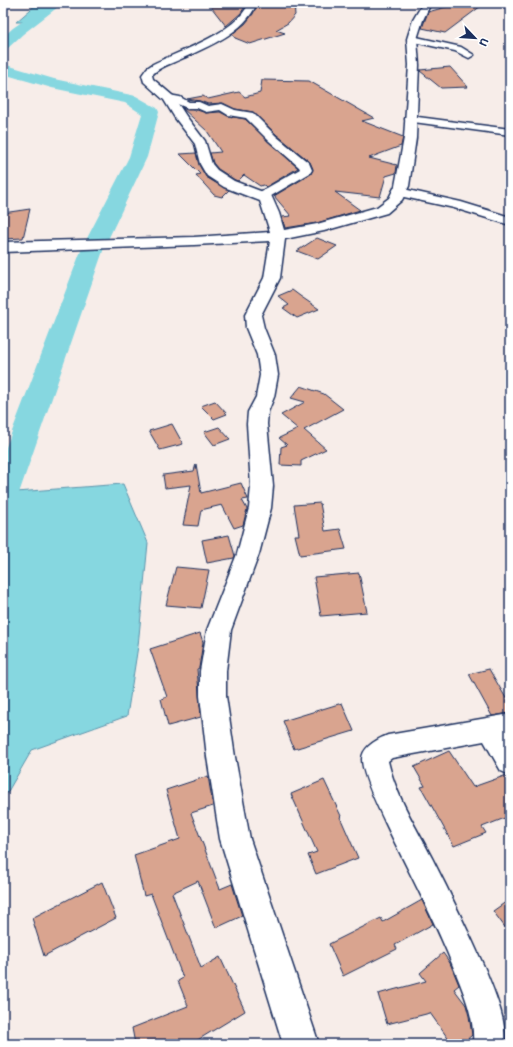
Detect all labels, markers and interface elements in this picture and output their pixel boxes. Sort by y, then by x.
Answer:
north arrow [455,18,495,58]
text: U [476,36,493,49]

